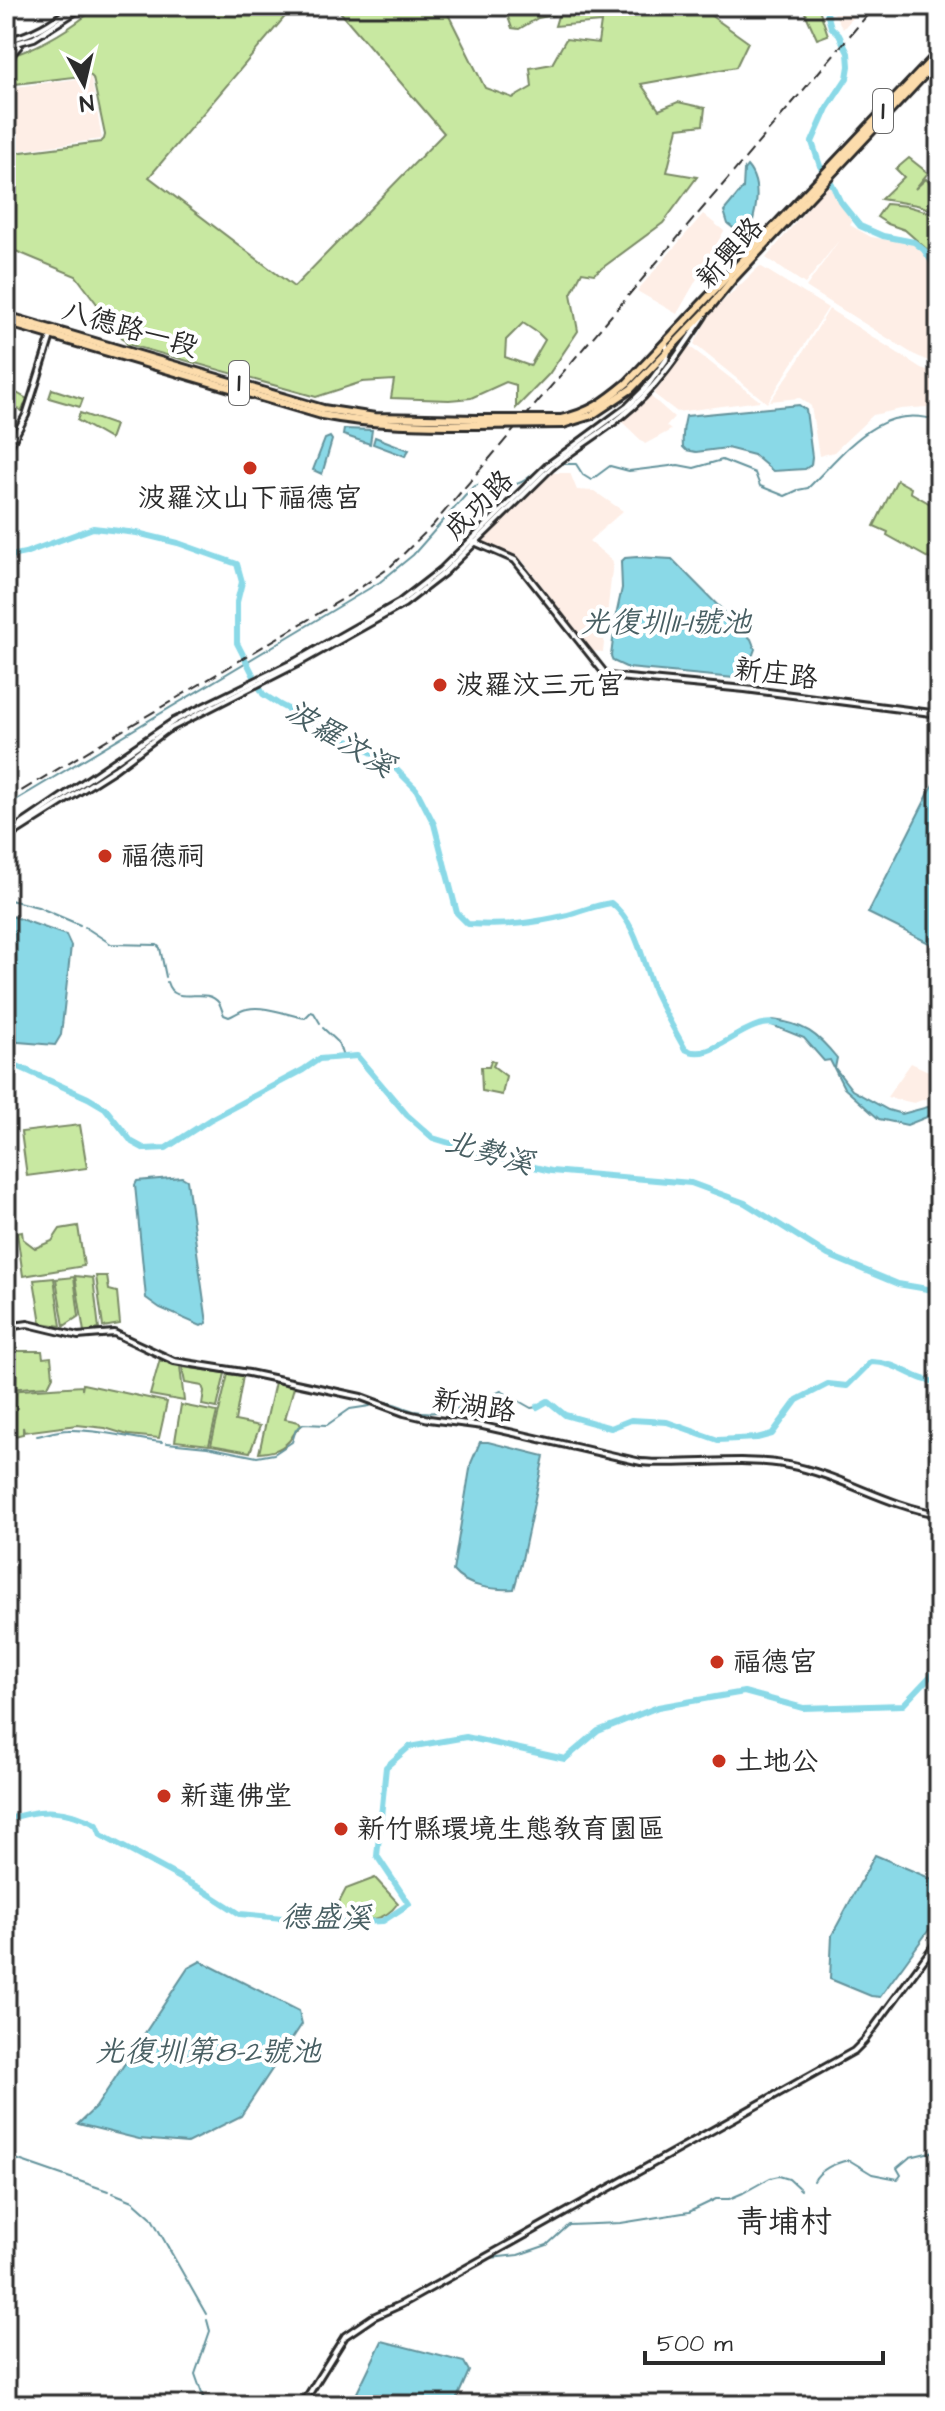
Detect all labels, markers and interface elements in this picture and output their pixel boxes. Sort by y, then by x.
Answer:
north arrow [44,44,124,124]
text: N [77,86,96,119]
road number: 1 [873,89,893,133]
street label: 新興路 [687,209,773,297]
street label: 八德路一段 [57,291,203,367]
road number: 1 [229,361,249,405]
marker: 波羅汶山下福德宮 [241,459,259,477]
street label: 成功路 [436,462,522,548]
place label: 波羅汶山下福德宮 [138,479,362,518]
water label: 光復圳11-1號池 [581,602,752,644]
street label: 新庄路 [732,650,820,698]
place label: 波羅汶三元宮 [456,666,624,705]
marker: 波羅汶三元宮 [431,676,449,694]
water label: 波羅汶溪 [278,690,404,789]
place label: 福德祠 [121,837,205,876]
marker: 福德祠 [96,847,114,865]
water label: 北勢溪 [440,1120,540,1186]
street label: 新湖路 [429,1380,519,1432]
place label: 福德宮 [733,1643,817,1682]
marker: 福德宮 [708,1653,726,1671]
place label: 土地公 [735,1742,819,1781]
marker: 土地公 [710,1752,728,1770]
place label: 新蓮佛堂 [180,1777,292,1816]
marker: 新蓮佛堂 [155,1787,173,1805]
place label: 新竹縣環境生態教育園區 [357,1810,665,1849]
marker: 新竹縣環境生態教育園區 [332,1820,350,1838]
water label: 德盛溪 [281,1896,373,1940]
water label: 光復圳第8-2號池 [95,2031,322,2073]
district label: 青埔村 [736,2200,832,2245]
scale bar [645,2315,883,2365]
text: 500 m [657,2327,733,2361]

